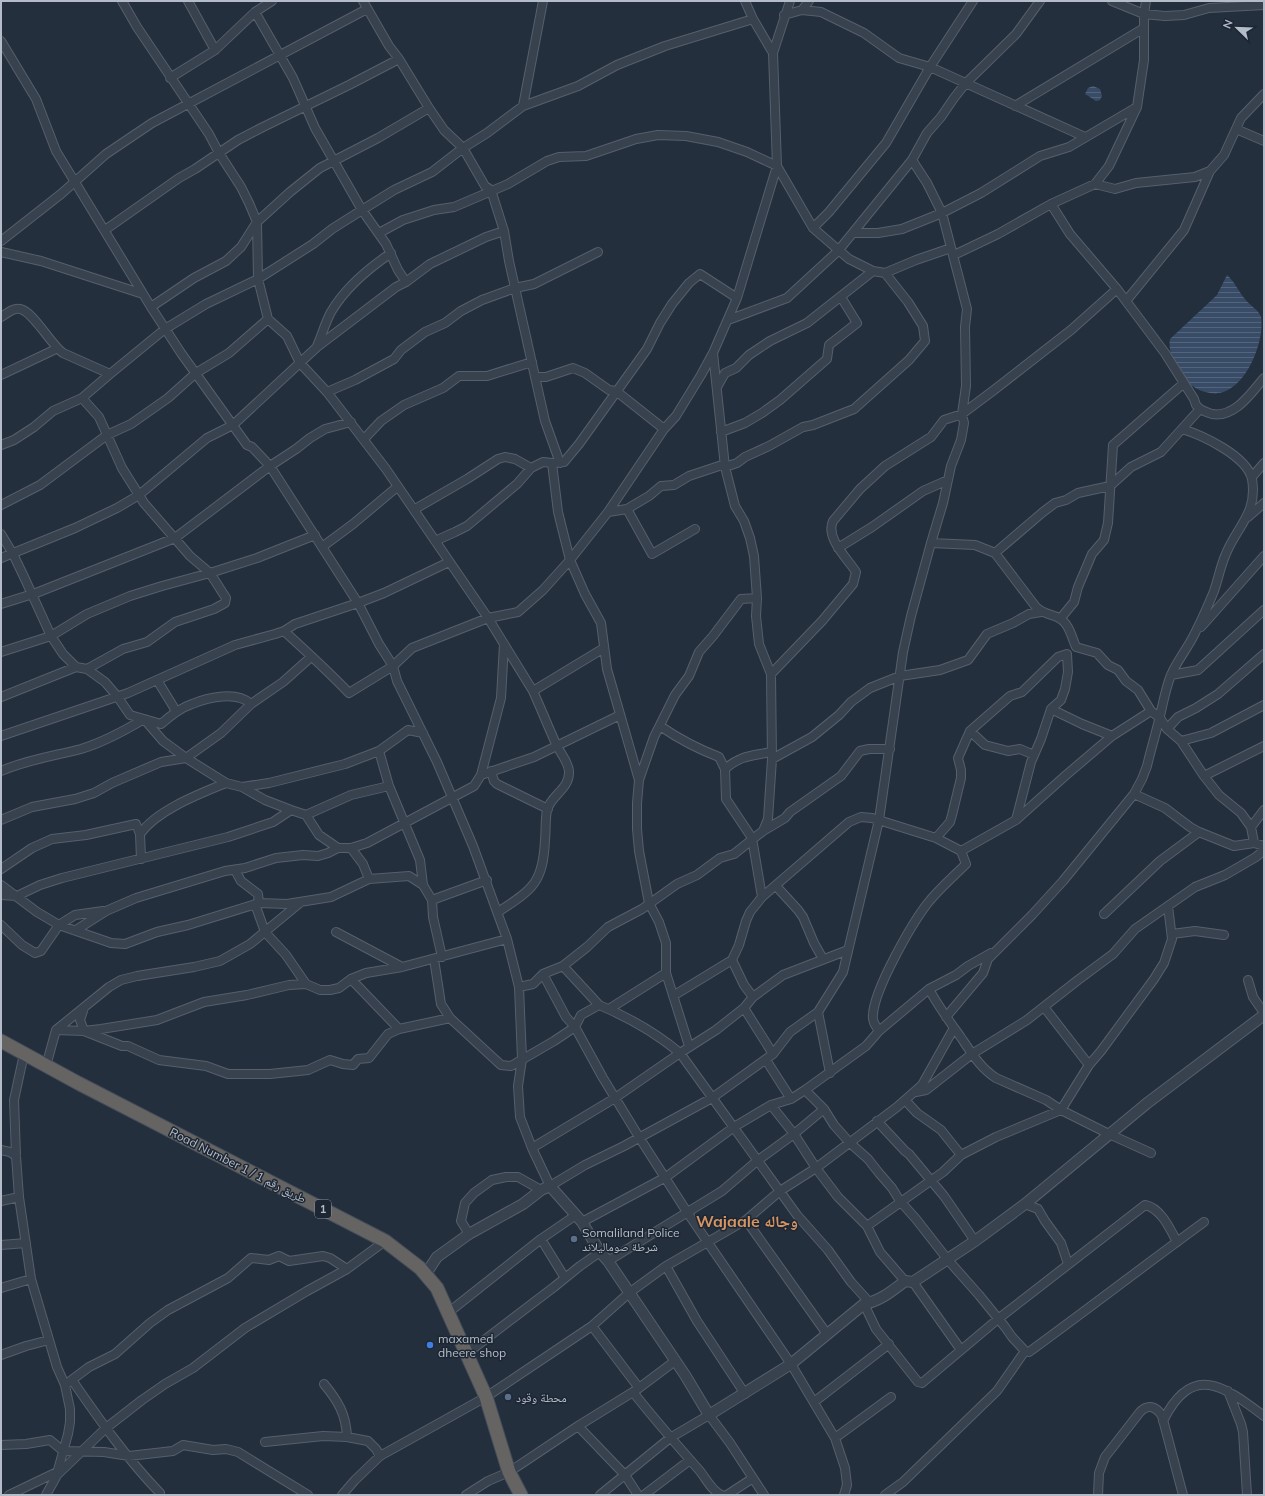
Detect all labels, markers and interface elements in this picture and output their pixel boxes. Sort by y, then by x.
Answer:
north arrow [1217,8,1257,48]
text: N [1220,18,1236,31]
street label: Road Number 1 / طريق رقم 1 [167,1124,309,1207]
road number: 1 [315,1200,331,1218]
district label: Wajaale وجاله [696,1211,798,1231]
place label: Somaliland Police شرطة صوماليلاند [582,1225,680,1254]
marker: Somaliland Police شرطة صوماليلاند [569,1234,579,1244]
place label: maxamed dheere shop [438,1331,506,1360]
marker: maxamed dheere shop [425,1340,435,1350]
place label: محطة وقود [516,1390,567,1405]
marker: محطة وقود [503,1392,513,1402]

